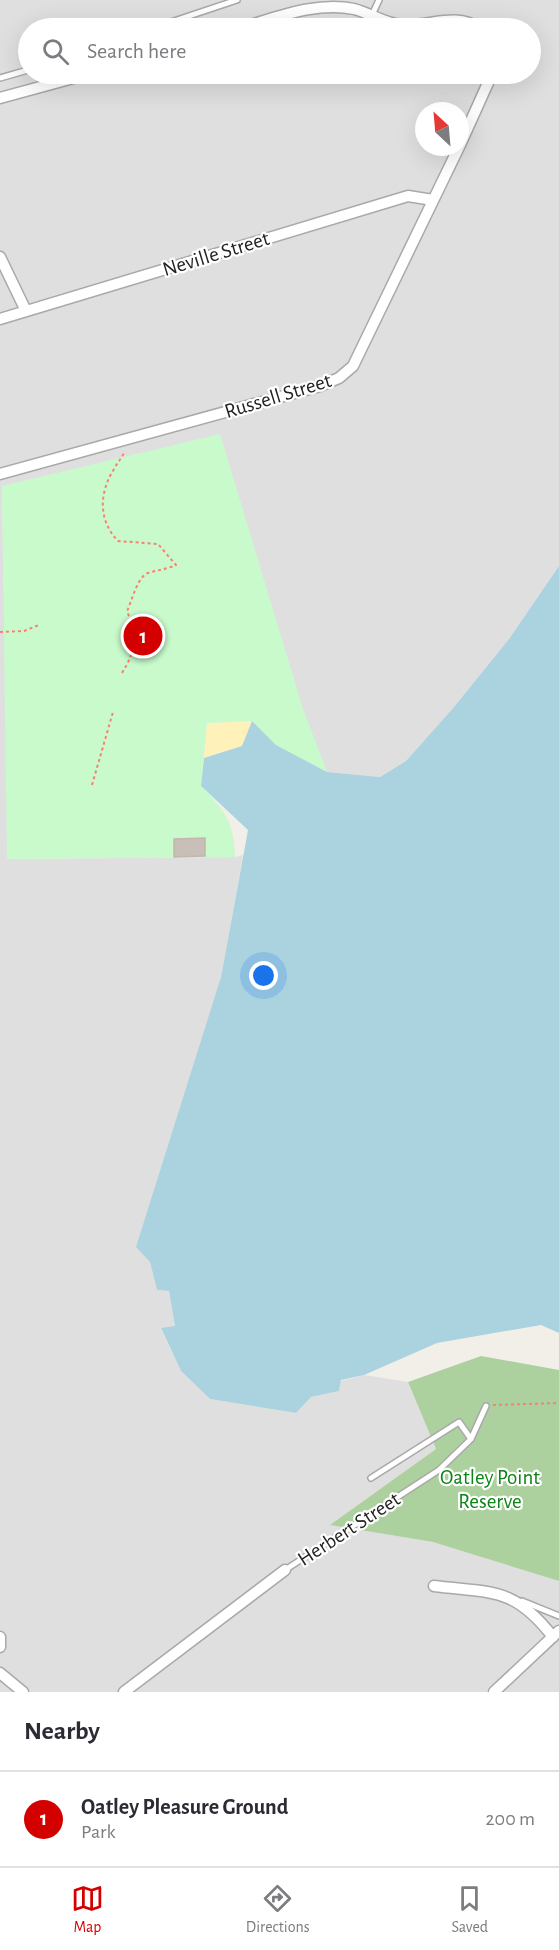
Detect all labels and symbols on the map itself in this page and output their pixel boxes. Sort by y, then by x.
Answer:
north arrow [415,102,469,156]
street label: Neville Street [160,228,272,280]
street label: Russell Street [222,370,334,422]
pin: 1 [124,614,162,658]
your location [249,961,278,990]
park label: Oatley Point Reserve [440,1467,540,1512]
street label: Herbert Street [294,1488,404,1570]

